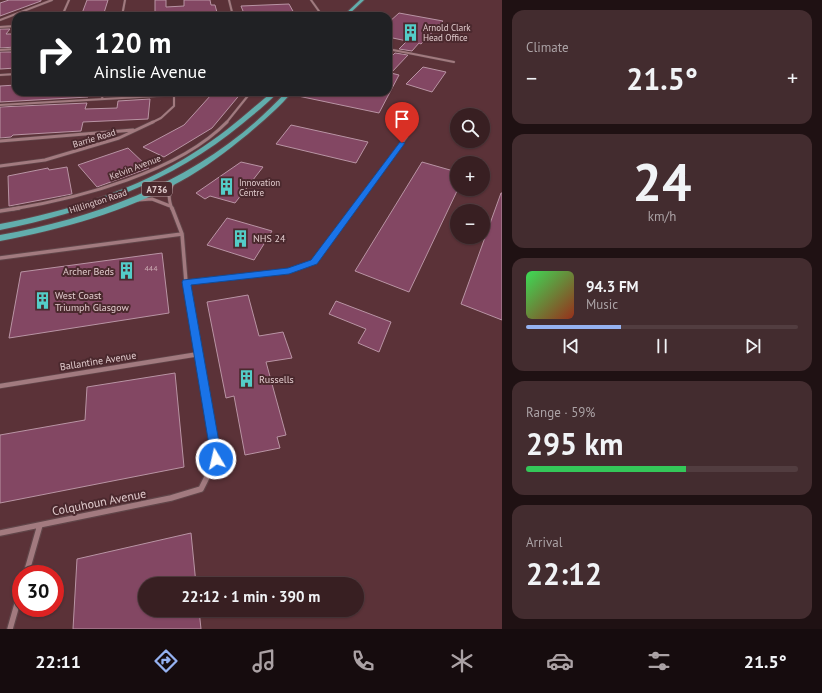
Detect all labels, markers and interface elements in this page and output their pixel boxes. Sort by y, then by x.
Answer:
building icon: Arnold Clark Head Office [400,22,420,42]
place label: Arnold Clark Head Office [423,22,471,43]
text: 120 m [94,24,171,61]
icon: right [28,28,80,80]
text: Climate [526,39,569,56]
text: 21.5° [626,59,698,98]
text: Ainslie Avenue [94,60,206,83]
text: − [526,64,537,92]
text: + [787,64,798,92]
pin [385,102,419,143]
icon: arrive [391,108,413,130]
map controls [450,108,490,244]
button: search [450,108,490,148]
street label: Barrie Road [71,126,117,150]
text: 24 [633,148,691,215]
street label: Kelvin Avenue [108,152,163,182]
button: + [450,156,490,196]
building icon: Innovation Centre [216,177,236,197]
place label: Innovation Centre [239,177,280,198]
road number: A736 [142,182,172,196]
street label: Hillington Road [68,186,128,216]
button: − [450,204,490,244]
text: km/h [648,208,676,225]
building icon: NHS 24 [230,228,250,248]
place label: NHS 24 [253,232,286,245]
building icon: Archer Beds [117,261,137,281]
house number: 444 [144,263,158,273]
place label: Archer Beds [63,265,114,278]
text: 94.3 FM [586,277,639,296]
place label: West Coast Triumph Glasgow [55,289,129,314]
building icon: West Coast Triumph Glasgow [32,291,52,311]
text: Music [586,296,618,313]
icon: previous [560,335,582,357]
icon: pause [651,335,673,357]
icon: next [742,335,764,357]
street label: Ballantine Avenue [59,349,137,373]
building icon: Russells [236,369,256,389]
place label: Russells [259,373,294,386]
text: Range · 59% [526,404,595,421]
text: 295 km [526,424,624,463]
position arrow [195,438,237,480]
street label: Colquhoun Avenue [51,486,147,518]
text: Arrival [526,534,562,551]
text: 22:12 [526,554,602,593]
speed limit sign: 30 [12,565,64,617]
text: 22:12 · 1 min · 390 m [182,587,320,606]
icon: directions [152,647,180,675]
icon: music [250,647,278,675]
icon: phone [349,647,377,675]
icon: climate [448,647,476,675]
icon: car [546,647,574,675]
icon: filters [645,647,673,675]
text: 22:11 [35,650,81,673]
text: 21.5° [744,650,787,673]

